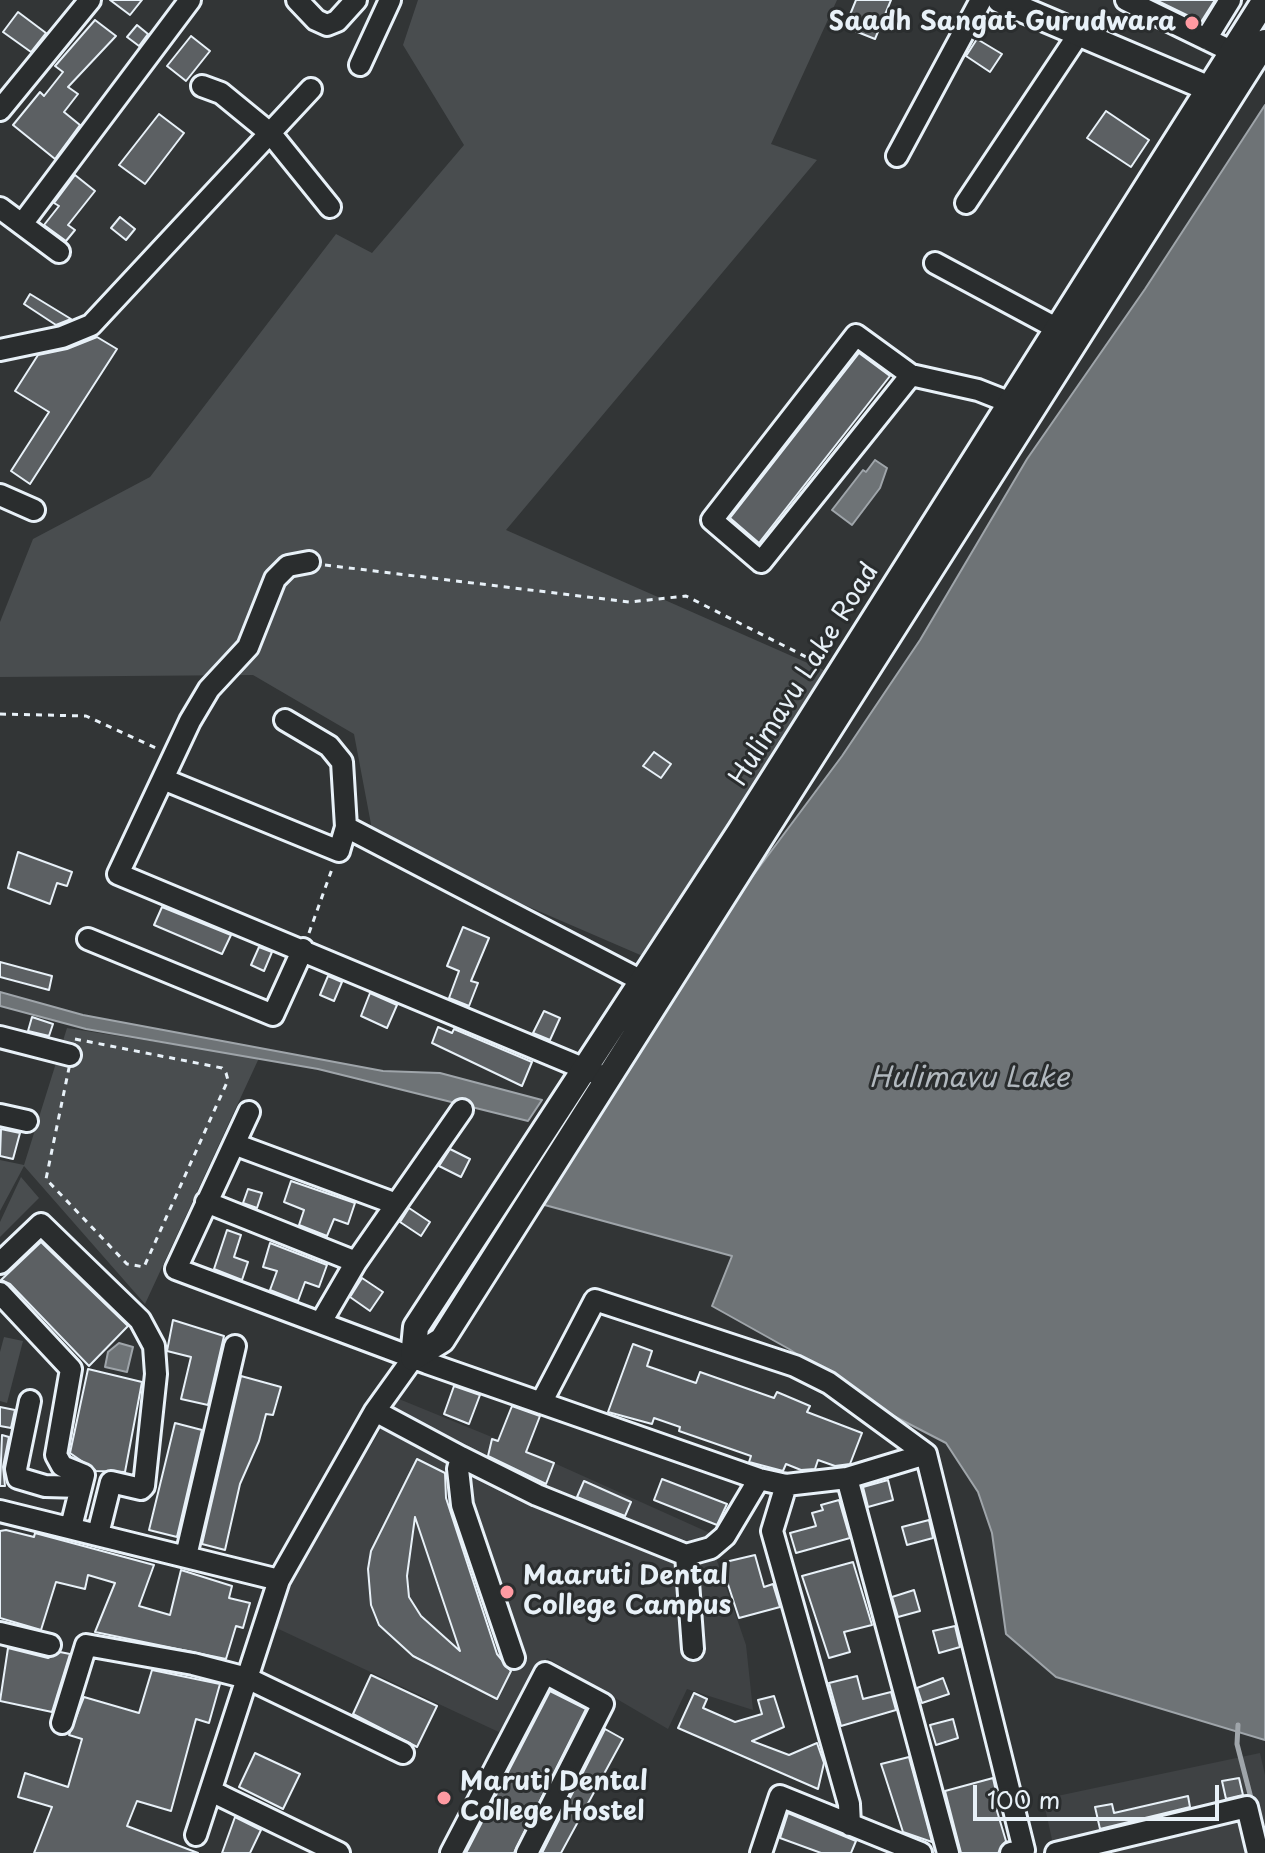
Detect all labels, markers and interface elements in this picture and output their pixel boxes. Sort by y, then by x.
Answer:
place label: Saadh Sangat Gurudwara [829,7,1176,39]
marker: Saadh Sangat Gurudwara [1183,14,1201,32]
street label: Hulimavu Lake Road [724,558,886,792]
water label: Hulimavu Lake [869,1062,1069,1096]
place label: Maaruti Dental College Campus [523,1561,731,1622]
marker: Maaruti Dental College Campus [498,1583,516,1601]
place label: Maruti Dental College Hostel [460,1767,648,1828]
scale bar [977,1769,1223,1819]
text: 100 m [987,1781,1060,1817]
marker: Maruti Dental College Hostel [435,1789,453,1807]

